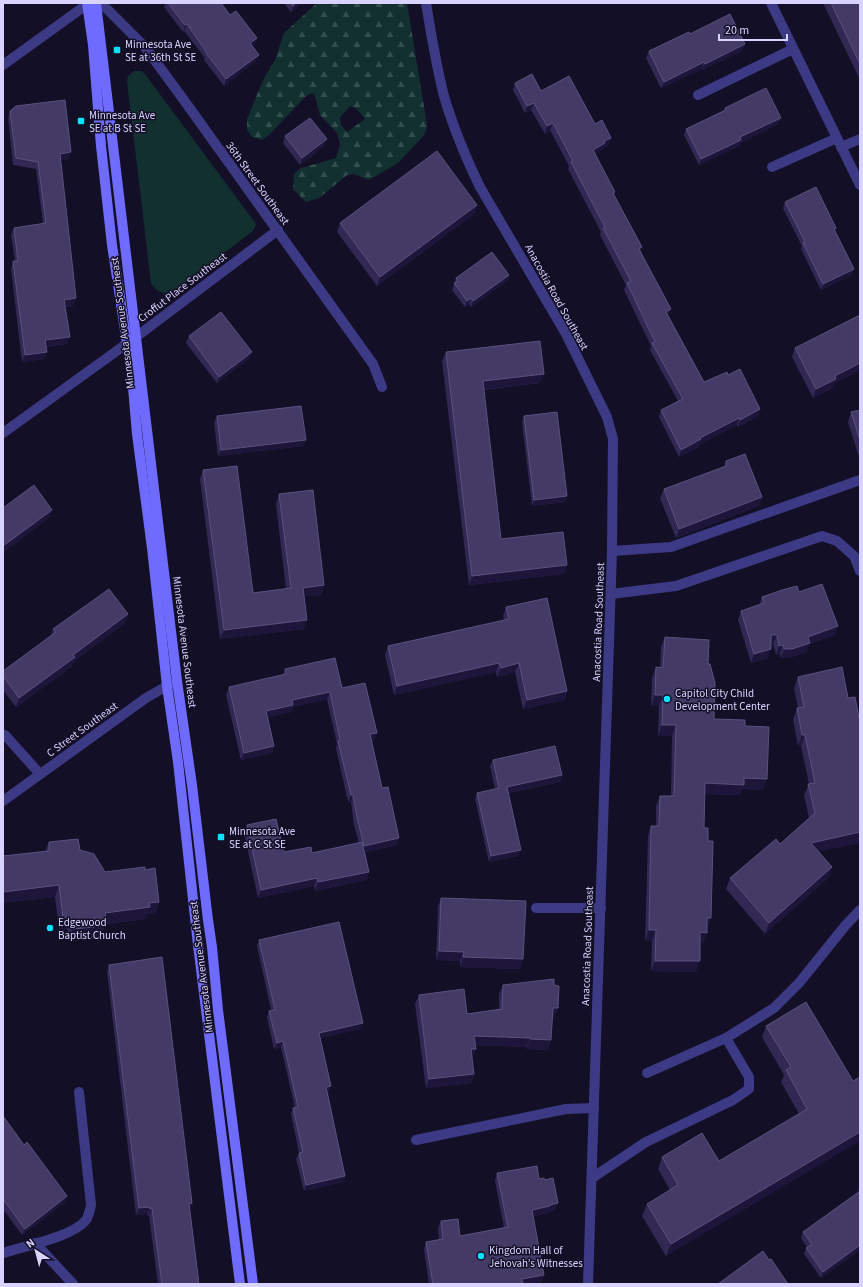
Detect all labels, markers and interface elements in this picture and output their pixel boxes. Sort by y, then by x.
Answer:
scale bar [719,16,787,42]
text: 20 m [725,22,749,39]
place label: Minnesota Ave SE at 36th St SE [125,37,196,65]
marker: Minnesota Ave SE at 36th St SE [112,45,122,55]
place label: Minnesota Ave SE at B St SE [89,108,156,136]
marker: Minnesota Ave SE at B St SE [76,116,86,126]
street label: 36th Street Southeast [222,139,293,228]
street label: Anacostia Road Southeast [521,242,592,353]
street label: Croffut Place Southeast [135,249,230,326]
street label: Minnesota Avenue Southeast [107,256,138,390]
street label: Anacostia Road Southeast [589,562,608,682]
street label: Minnesota Avenue Southeast [169,575,200,709]
place label: Capitol City Child Development Center [675,686,770,714]
marker: Capitol City Child Development Center [662,694,672,704]
street label: C Street Southeast [44,698,121,760]
place label: Minnesota Ave SE at C St SE [229,824,296,852]
marker: Minnesota Ave SE at C St SE [216,832,226,842]
street label: Anacostia Road Southeast [578,886,597,1006]
street label: Minnesota Avenue Southeast [186,900,217,1034]
place label: Edgewood Baptist Church [58,915,126,943]
marker: Edgewood Baptist Church [45,923,55,933]
north arrow [16,1231,56,1271]
text: N [23,1235,38,1252]
place label: Kingdom Hall of Jehovah’s Witnesses [489,1243,583,1271]
marker: Kingdom Hall of Jehovah’s Witnesses [476,1251,486,1261]

